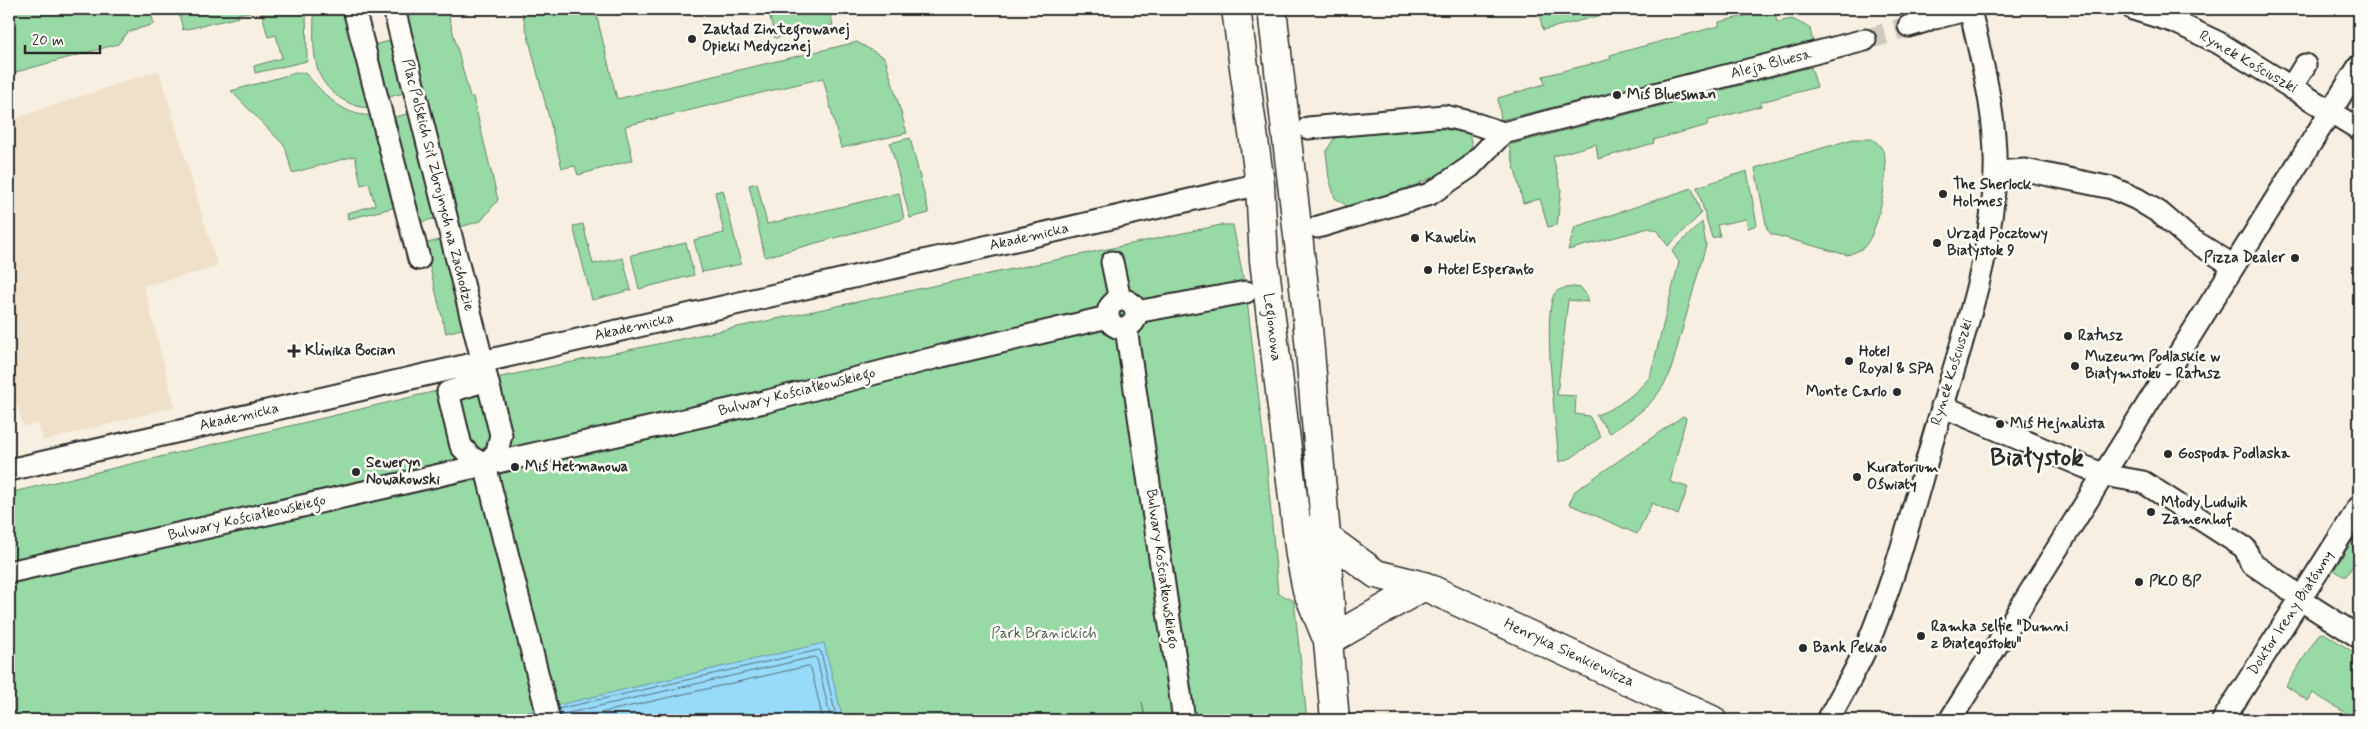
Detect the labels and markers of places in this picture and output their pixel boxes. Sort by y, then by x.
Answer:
place label: Zakład Zintegrowanej Opieki Medycznej [702,20,849,57]
marker: Zakład Zintegrowanej Opieki Medycznej [686,33,698,45]
place label: Miś Bluesman [1627,85,1716,105]
marker: Miś Bluesman [1611,89,1623,101]
place label: The Sherlock Holmes [1953,175,2032,212]
marker: The Sherlock Holmes [1937,188,1949,200]
place label: Urząd Pocztowy Białystok 9 [1947,224,2048,261]
place label: Kawelin [1425,228,1477,248]
marker: Kawelin [1409,232,1421,244]
marker: Urząd Pocztowy Białystok 9 [1931,237,1943,249]
place label: Pizza Dealer [2204,248,2286,268]
marker: Pizza Dealer [2289,252,2301,264]
place label: Hotel Esperanto [1438,260,1534,280]
marker: Hotel Esperanto [1422,264,1434,276]
place label: Ratusz [2078,326,2123,346]
marker: Ratusz [2062,330,2074,342]
place label: Klinika Bocian [305,341,396,361]
place label: Hotel Royal & SPA [1859,342,1935,379]
marker: Klinika Bocian [287,344,301,358]
place label: Muzeum Podlaskie w Białymstoku - Ratusz [2085,347,2221,384]
marker: Hotel Royal & SPA [1843,355,1855,367]
marker: Muzeum Podlaskie w Białymstoku - Ratusz [2069,360,2081,372]
place label: Monte Carlo [1806,382,1888,402]
marker: Monte Carlo [1891,386,1903,398]
place label: Miś Hejnalista [2010,414,2105,434]
marker: Miś Hejnalista [1994,418,2006,430]
place label: Gospoda Podlaska [2178,444,2291,464]
marker: Gospoda Podlaska [2162,448,2174,460]
place label: Seweryn Nowakowski [366,453,440,490]
place label: Miś Hetmanowa [525,457,629,477]
place label: Kuratorium Oświaty [1867,458,1938,495]
marker: Miś Hetmanowa [509,461,521,473]
marker: Seweryn Nowakowski [350,466,362,478]
marker: Kuratorium Oświaty [1851,471,1863,483]
place label: Młody Ludwik Zamenhof [2161,493,2248,530]
marker: Młody Ludwik Zamenhof [2145,506,2157,518]
place label: PKO BP [2149,572,2202,592]
marker: PKO BP [2133,576,2145,588]
place label: Ramka selfie "Dumni z Białegostoku" [1931,616,2069,655]
marker: Ramka selfie "Dumni z Białegostoku" [1915,630,1927,642]
place label: Bank Pekao [1813,638,1887,658]
marker: Bank Pekao [1797,642,1809,654]

